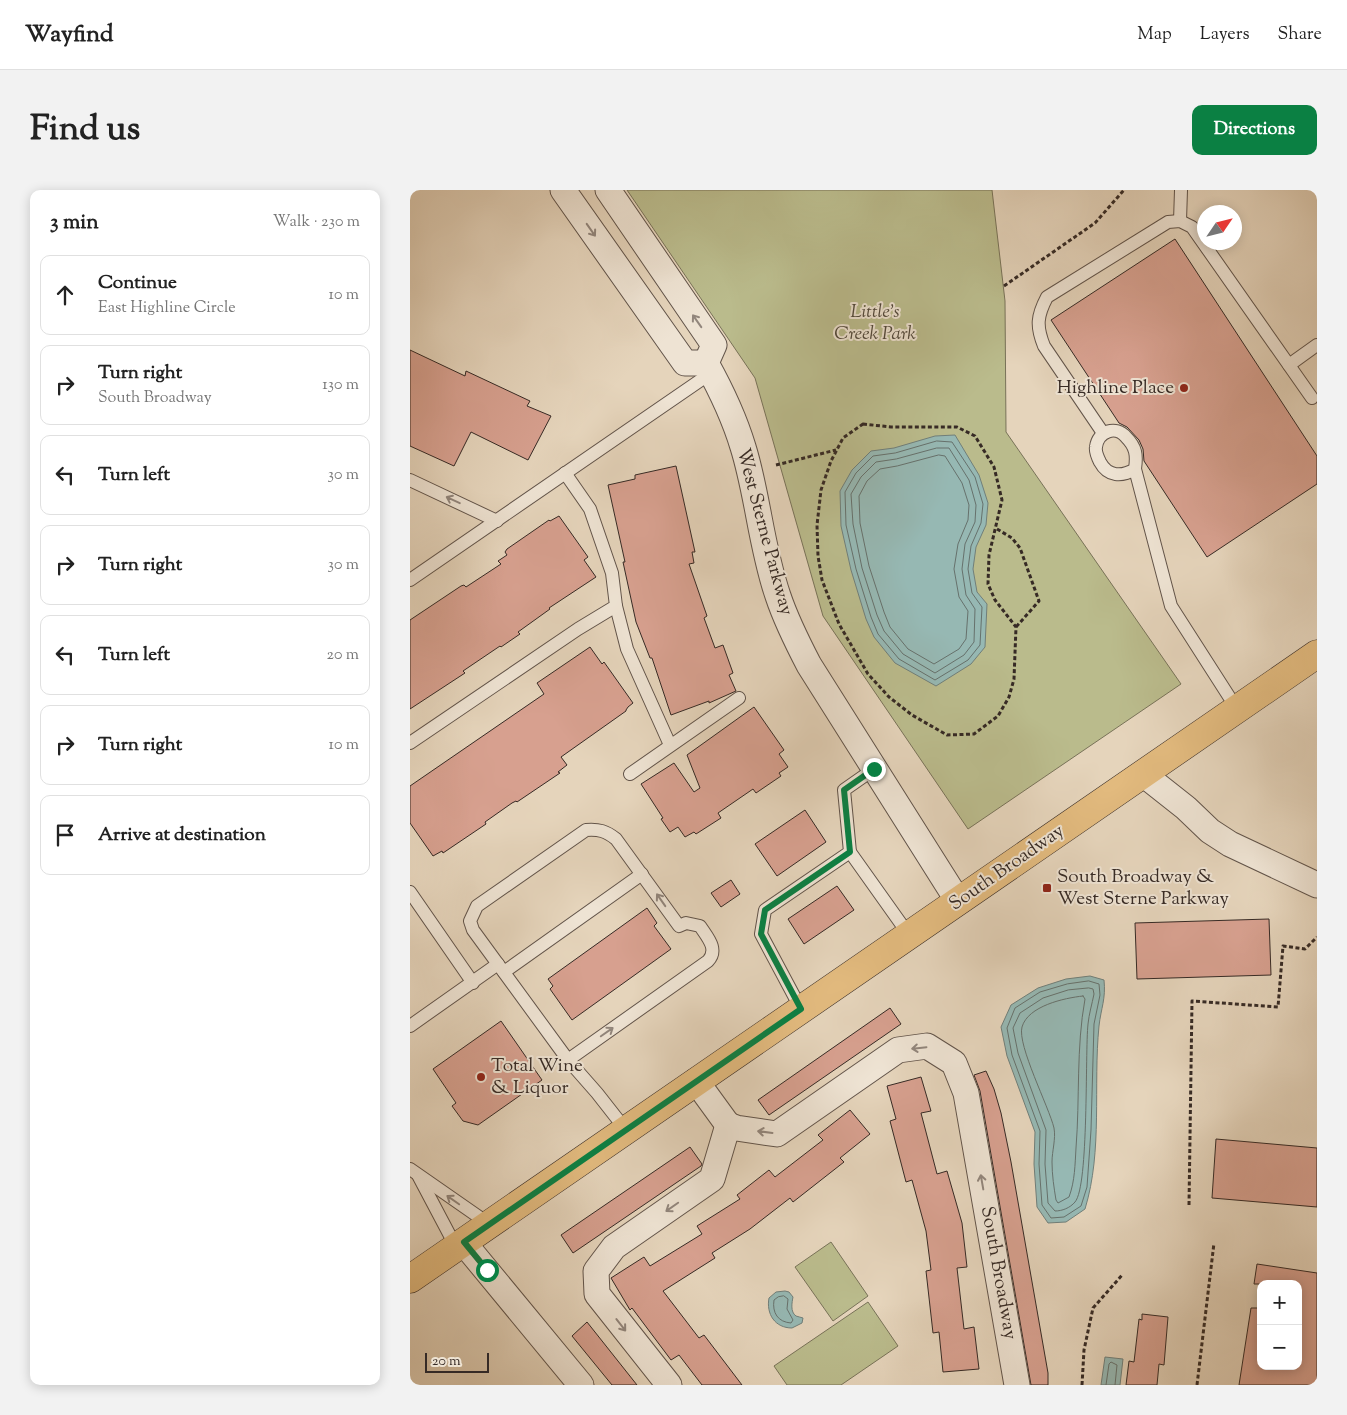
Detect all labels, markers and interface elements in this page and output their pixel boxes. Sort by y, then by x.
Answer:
text: Wayfind [25,18,113,52]
text: Map [1137,22,1172,48]
text: Layers [1200,22,1250,48]
text: Share [1278,22,1322,48]
text: Find us [30,105,140,156]
button: Directions [1192,105,1317,155]
north arrow [1197,205,1242,250]
text: 3 min [50,208,99,238]
text: Walk · 230 m [273,211,360,234]
one-way arrow [586,223,596,237]
text: Continue [98,270,177,297]
icon: ahead [51,281,79,309]
text: 10 m [329,284,359,307]
text: East Highline Circle [98,297,236,320]
park label: Little's Creek Park [834,299,916,348]
one-way arrow [692,314,702,328]
text: Turn right [98,360,182,387]
icon: right [51,371,79,399]
text: 130 m [322,374,359,397]
place label: Highline Place [1057,375,1174,402]
marker: Highline Place [1178,382,1190,394]
text: South Broadway [98,387,212,410]
street label: West Sterne Parkway [729,445,799,619]
icon: left [51,461,79,489]
text: Turn left [98,462,170,489]
text: 30 m [328,464,359,487]
one-way arrow [446,495,461,504]
icon: right [51,551,79,579]
text: Turn right [98,552,182,579]
text: 30 m [328,554,359,577]
icon: left [51,641,79,669]
text: Turn left [98,642,170,669]
text: 20 m [326,644,359,667]
icon: right [51,731,79,759]
text: Turn right [98,732,182,759]
text: 10 m [329,734,359,757]
route end [863,758,886,781]
street label: South Broadway [944,818,1070,918]
icon: arrive [51,821,79,849]
text: Arrive at destination [98,822,266,849]
place label: South Broadway & West Sterne Parkway [1057,864,1230,913]
marker: South Broadway & West Sterne Parkway [1041,882,1053,894]
one-way arrow [656,893,666,907]
one-way arrow [600,1027,614,1037]
one-way arrow [911,1043,927,1053]
place label: Total Wine & Liquor [491,1053,583,1102]
marker: Total Wine & Liquor [475,1071,487,1083]
one-way arrow [757,1127,773,1137]
one-way arrow [976,1174,986,1190]
one-way arrow [447,1195,461,1205]
one-way arrow [665,1202,679,1212]
street label: South Broadway [973,1204,1023,1342]
route start [476,1259,499,1282]
map controls [1257,1280,1302,1370]
button: + [1257,1280,1302,1325]
one-way arrow [616,1318,627,1331]
button: − [1257,1325,1302,1370]
scale bar [425,1350,489,1373]
text: 20 m [432,1352,461,1372]

